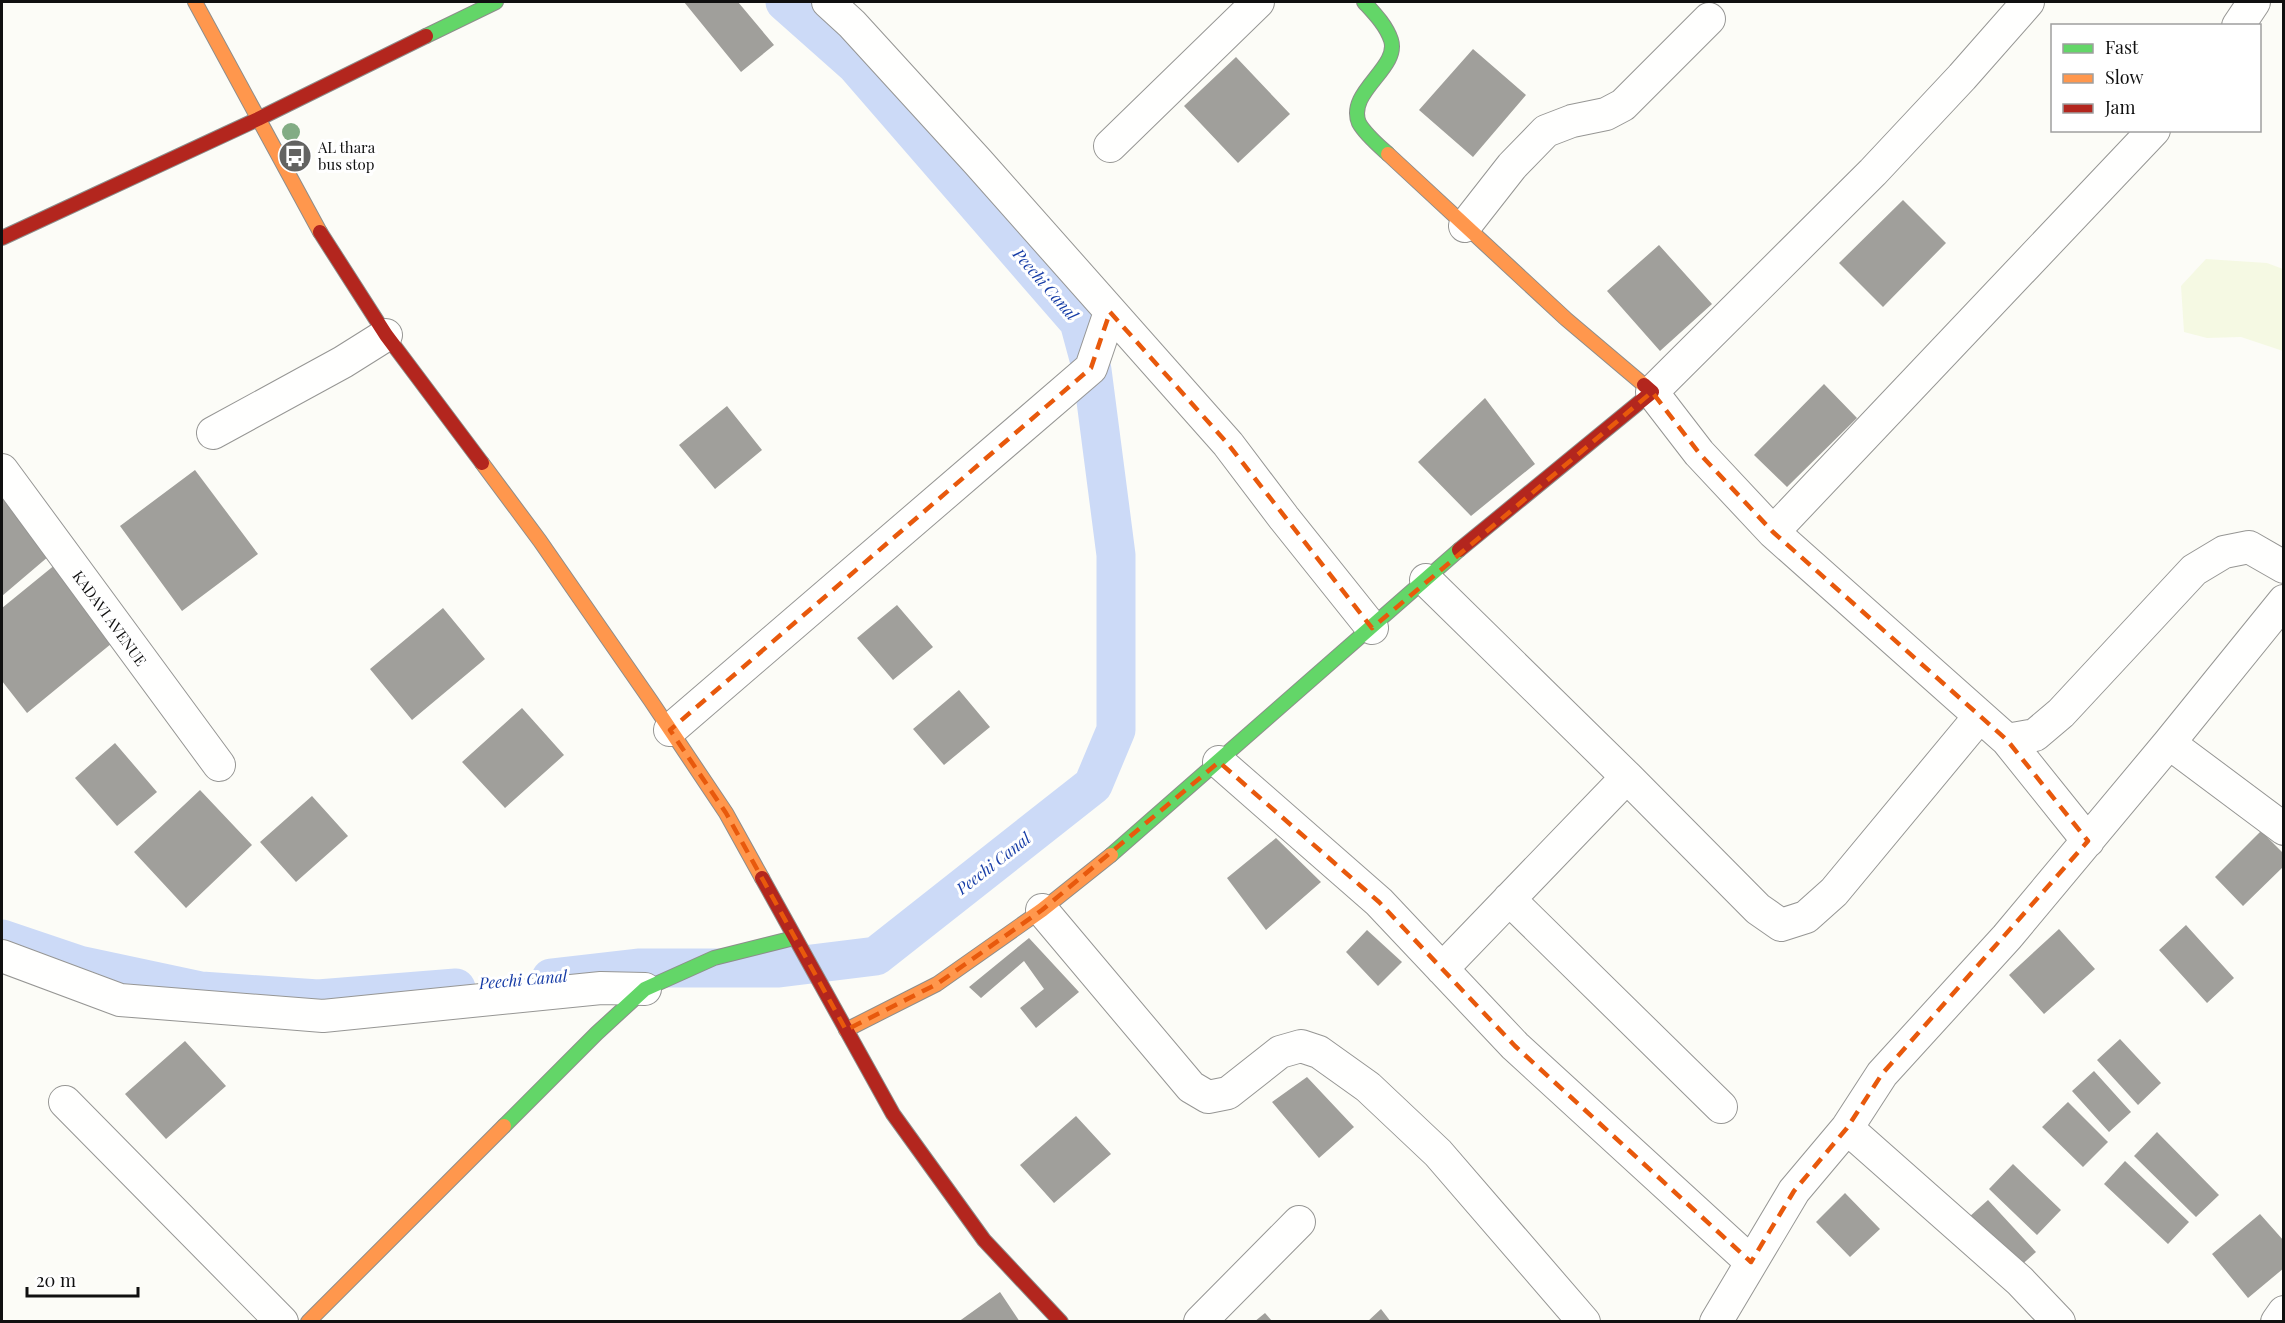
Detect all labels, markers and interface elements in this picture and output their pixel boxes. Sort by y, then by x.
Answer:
legend [2051,24,2261,132]
text: Fast [2105,35,2139,59]
text: Slow [2105,65,2143,89]
text: Jam [2104,95,2135,119]
place label: AL thara bus stop [317,137,376,174]
bus stop icon: AL thara bus stop [277,138,313,174]
water label: Peechi Canal [1008,243,1083,325]
street label: KADAVI AVENUE [69,566,151,670]
water label: Peechi Canal [951,827,1035,899]
water label: Peechi Canal [477,965,569,993]
scale bar [27,1260,138,1298]
text: 20 m [36,1268,76,1292]

